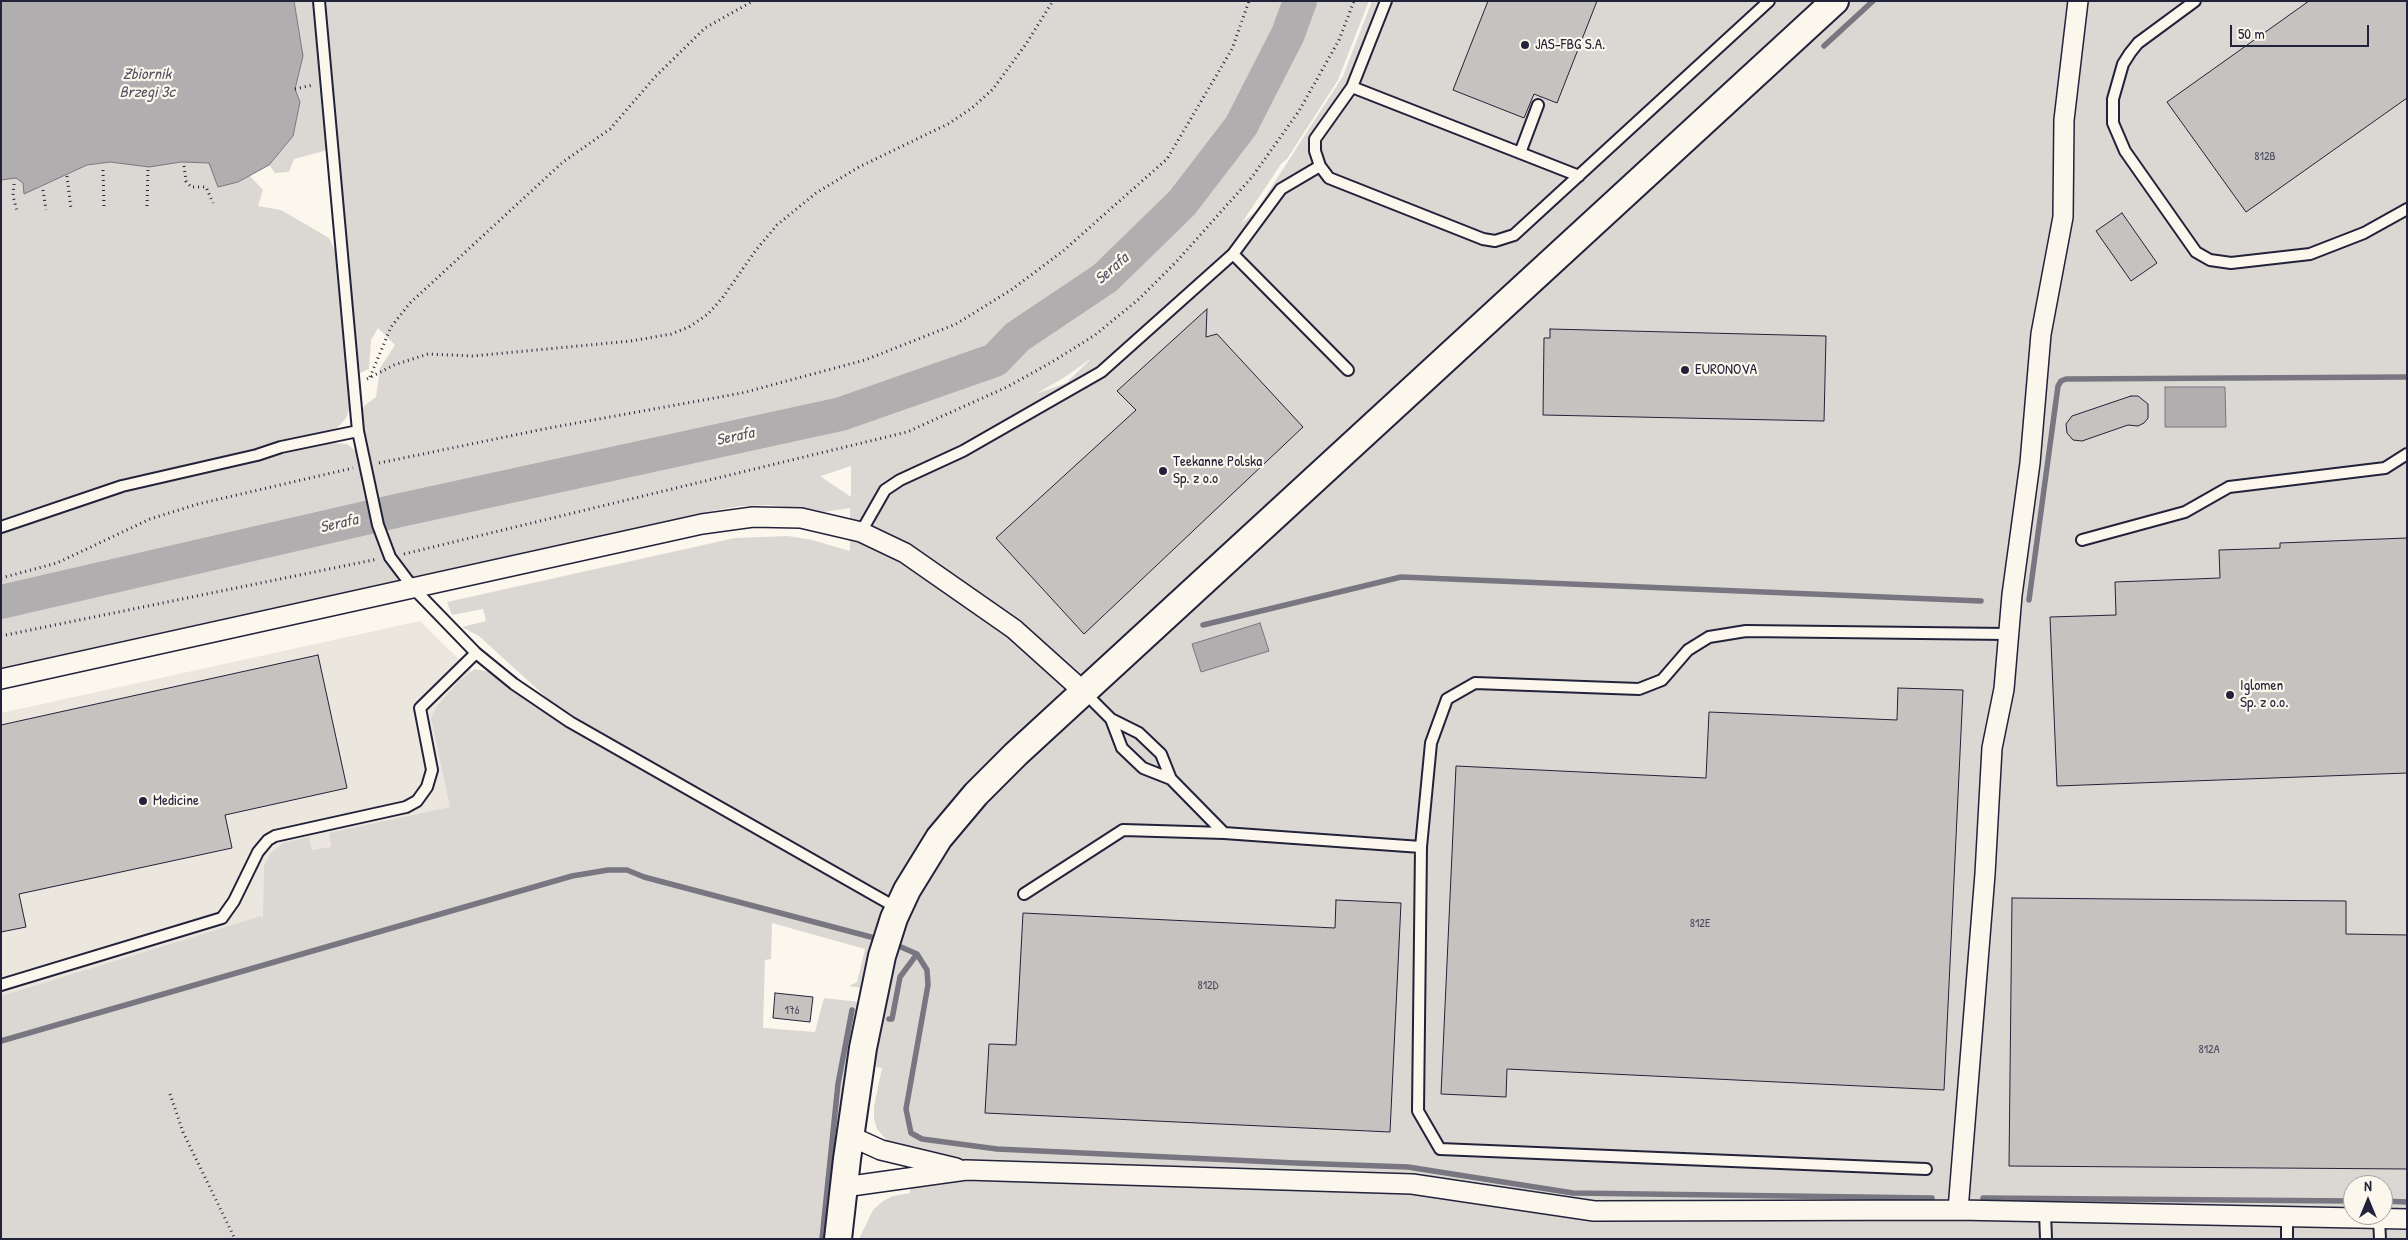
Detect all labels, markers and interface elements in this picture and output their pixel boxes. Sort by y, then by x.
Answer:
scale bar [2233,15,2372,47]
text: 50 m [2238,23,2265,44]
place label: JAS-FBG S.A. [1535,36,1605,54]
marker: JAS-FBG S.A. [1519,39,1531,51]
water label: Zbiornik Brzegi 3c [119,65,175,103]
house number: 812B [2254,150,2276,164]
water label: Serafa [1091,249,1133,289]
place label: EURONOVA [1695,361,1757,379]
marker: EURONOVA [1679,364,1691,376]
water label: Serafa [714,424,756,450]
place label: Teekanne Polska Sp. z o.o [1173,453,1262,488]
marker: Teekanne Polska Sp. z o.o [1157,465,1169,477]
water label: Serafa [318,510,360,538]
place label: Iglomen Sp. z o.o. [2240,677,2288,712]
marker: Iglomen Sp. z o.o. [2224,689,2236,701]
place label: Medicine [153,792,199,810]
marker: Medicine [137,795,149,807]
house number: 812E [1690,917,1710,931]
house number: 812D [1198,979,1218,993]
house number: 176 [784,1004,800,1018]
house number: 812A [2198,1043,2220,1057]
north arrow [2343,1175,2393,1225]
text: N [2364,1176,2372,1195]

